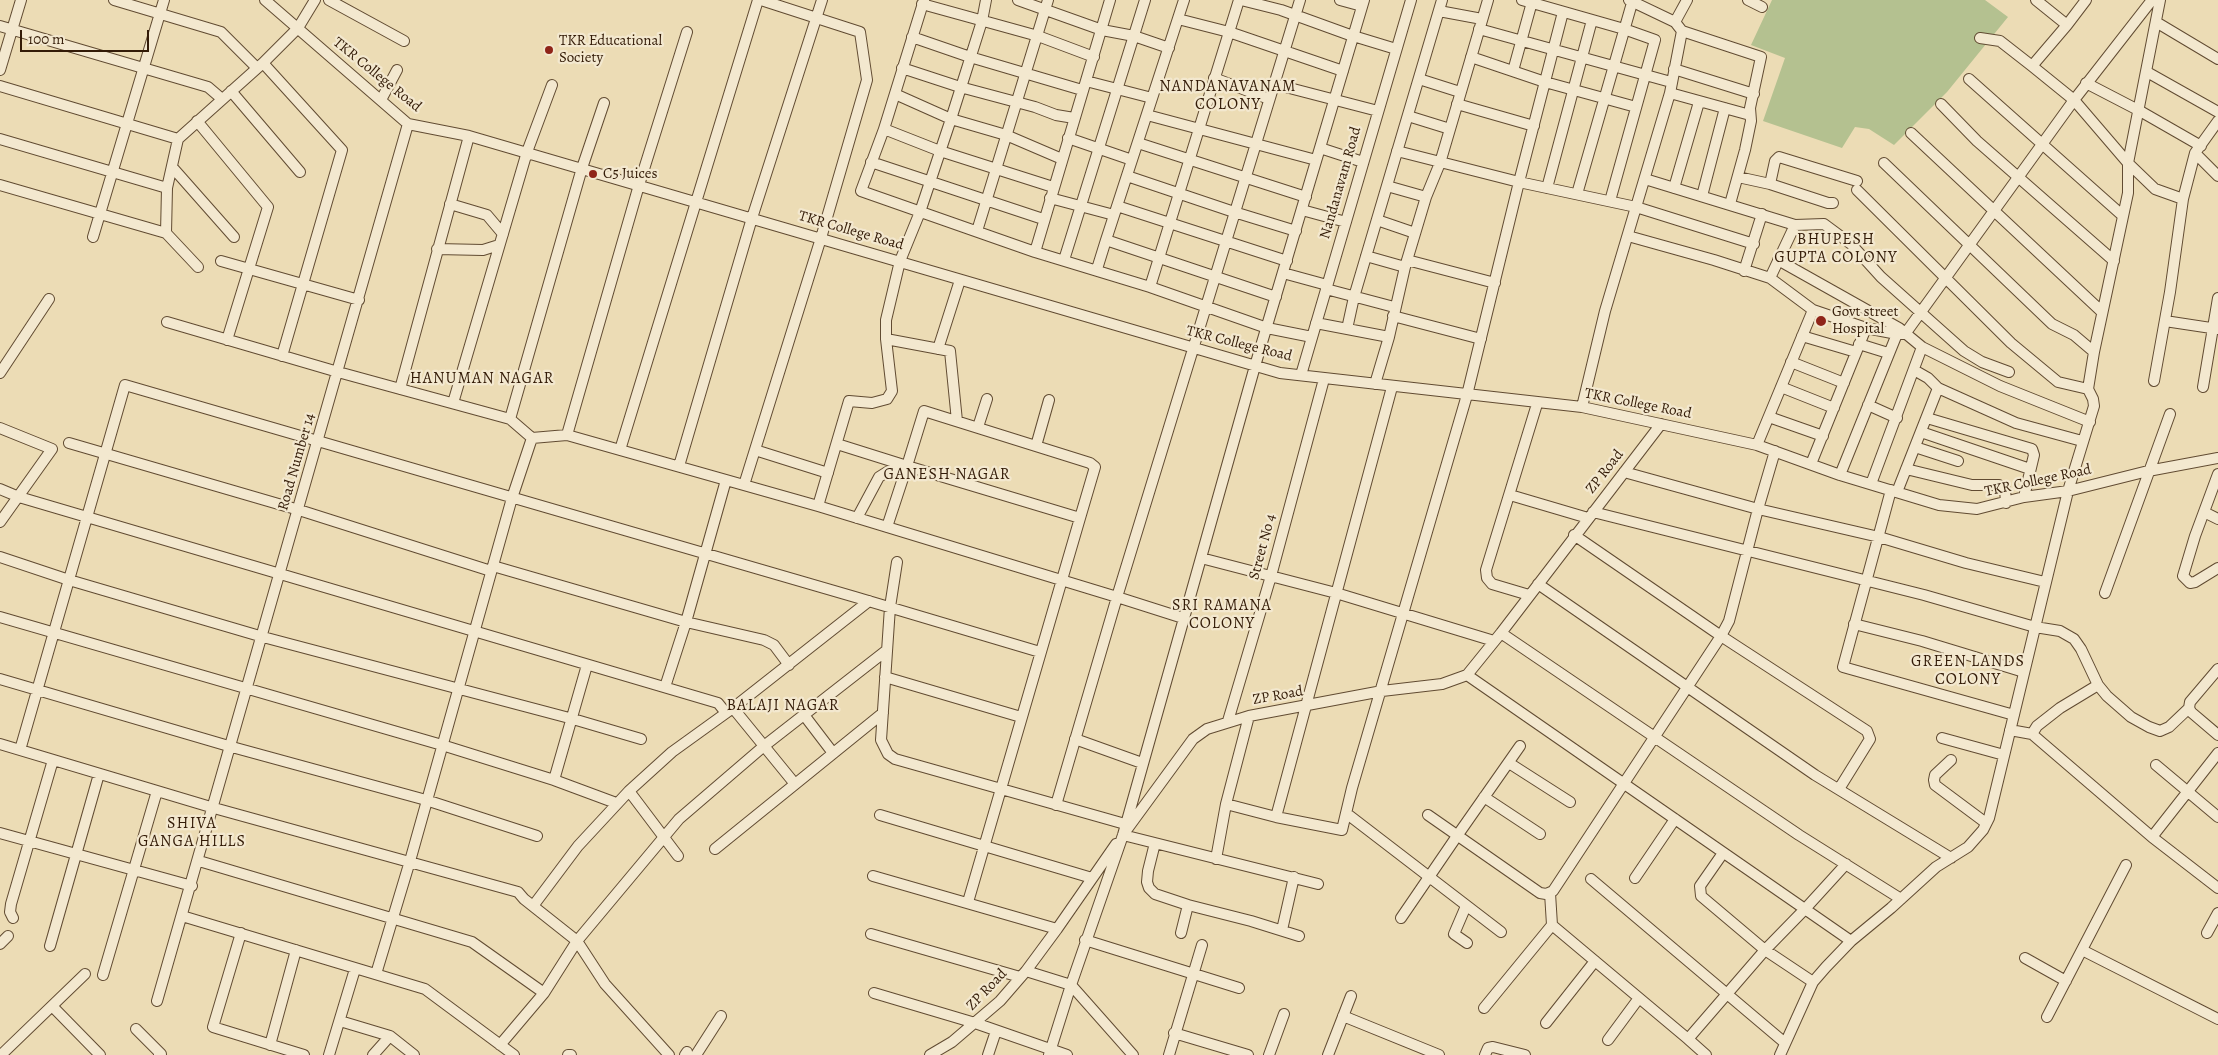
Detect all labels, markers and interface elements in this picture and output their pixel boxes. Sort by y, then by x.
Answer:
scale bar [22,20,151,52]
text: 100 m [28,29,65,49]
place label: TKR Educational Society [559,32,662,67]
street label: TKR College Road [329,34,425,116]
marker: TKR Educational Society [543,44,555,56]
district label: NANDANAVANAM COLONY [1158,77,1298,115]
street label: Nandanavam Road [1316,125,1366,241]
place label: C5 Juices [603,165,657,183]
marker: C5 Juices [587,168,599,180]
street label: TKR College Road [796,207,906,255]
district label: BHUPESH GUPTA COLONY [1773,230,1899,268]
place label: Govt street Hospital [1832,303,1898,338]
marker: Govt street Hospital [1814,314,1828,328]
street label: TKR College Road [1184,322,1294,366]
district label: HANUMAN NAGAR [408,369,556,389]
street label: TKR College Road [1583,385,1693,423]
street label: Road Number 14 [274,411,320,513]
street label: ZP Road [1582,446,1628,498]
street label: TKR College Road [1983,461,2093,501]
district label: GANESH NAGAR [882,465,1012,485]
street label: Street No 4 [1246,512,1280,582]
district label: SRI RAMANA COLONY [1171,596,1273,634]
district label: GREEN LANDS COLONY [1910,652,2026,690]
street label: ZP Road [1251,683,1305,709]
district label: BALAJI NAGAR [725,696,841,716]
district label: SHIVA GANGA HILLS [137,814,247,852]
street label: ZP Road [963,965,1011,1015]

